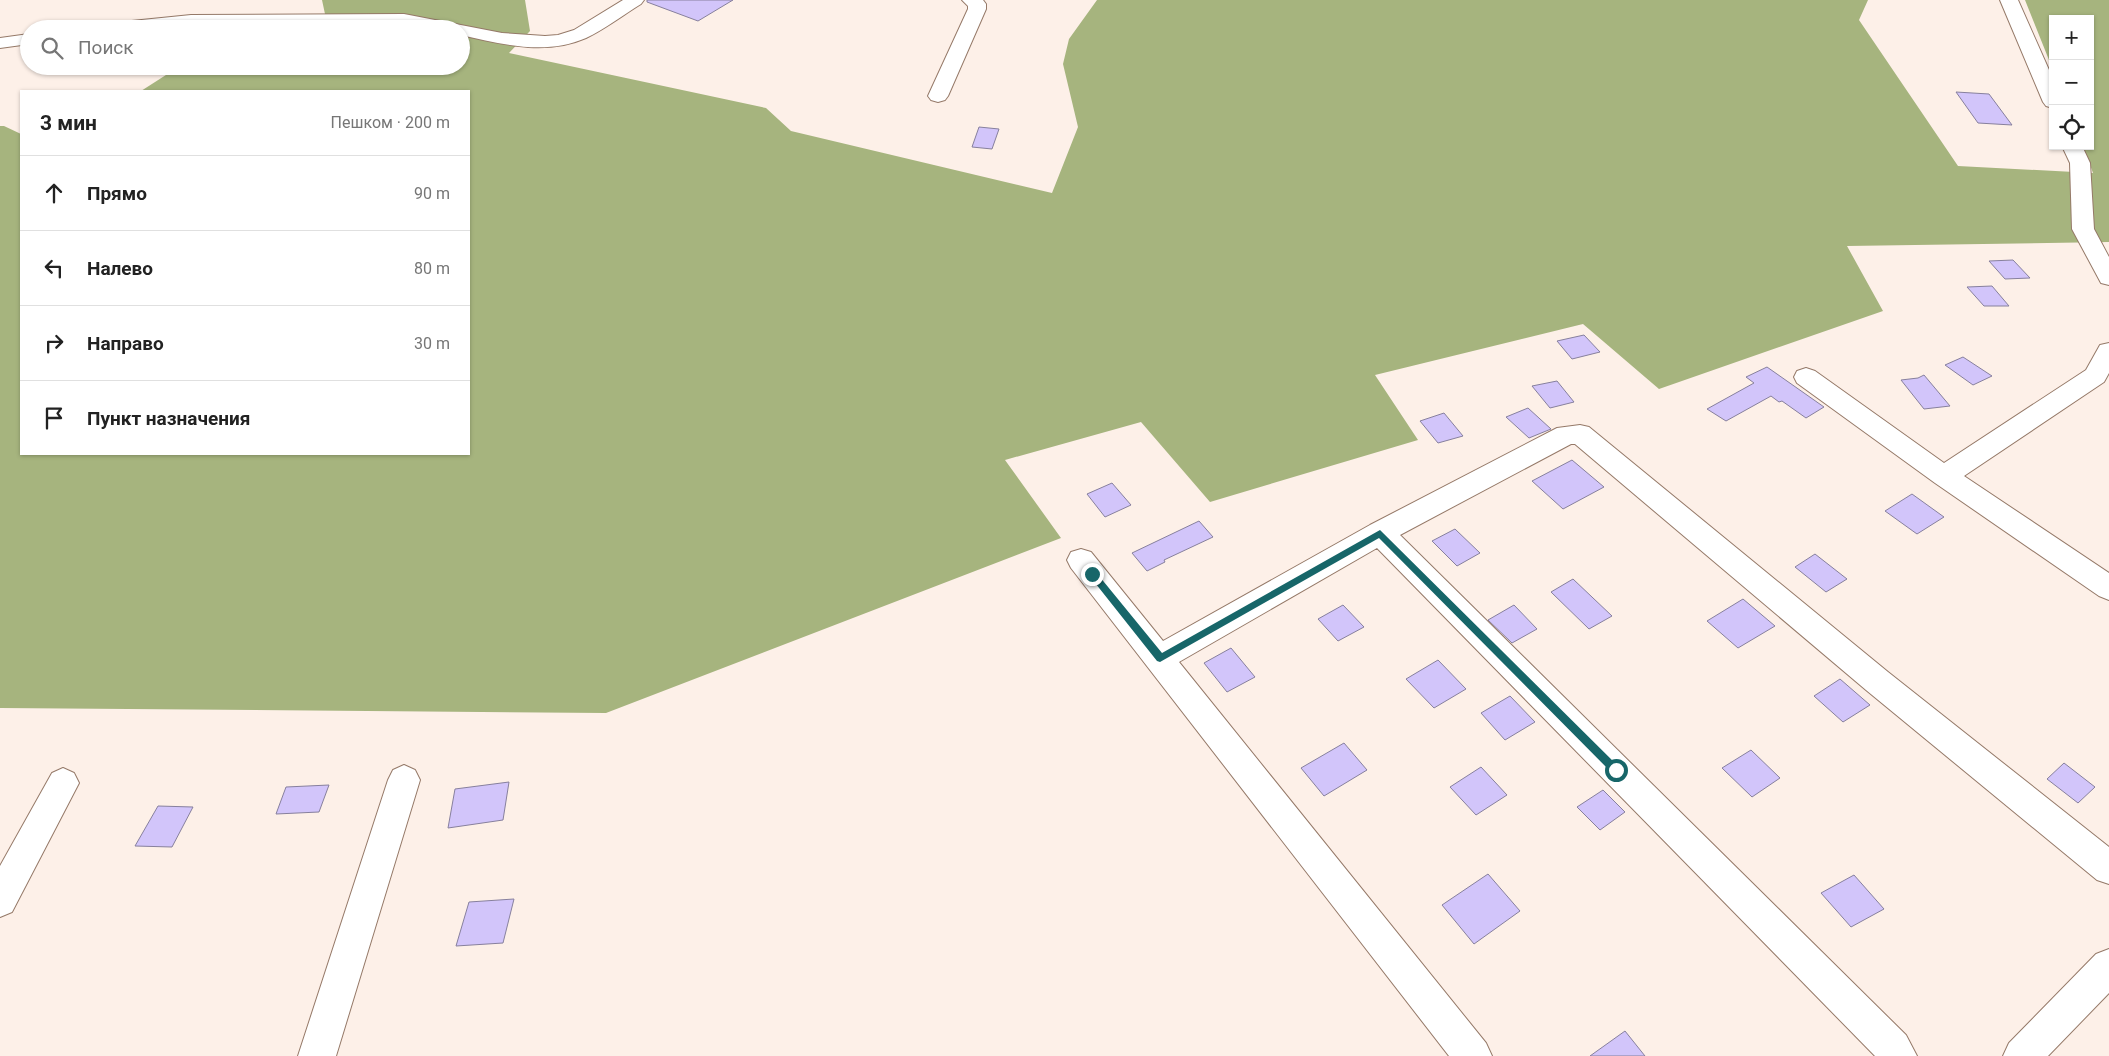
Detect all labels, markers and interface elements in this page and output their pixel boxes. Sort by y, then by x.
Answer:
map controls [2049,15,2094,150]
button: + [2049,15,2094,60]
search box [20,20,470,75]
icon: search [38,34,66,62]
text: Поиск [78,36,134,59]
button: − [2049,60,2094,105]
button: locate [2049,105,2094,150]
text: 3 мин [40,111,97,135]
text: Пешком · 200 m [331,113,450,132]
icon: ahead [40,179,68,207]
text: Прямо [87,182,147,205]
text: 90 m [414,184,450,203]
icon: left [40,254,68,282]
text: Налево [87,257,153,280]
text: 80 m [414,259,450,278]
icon: right [40,329,68,357]
text: Направо [87,332,164,355]
text: 30 m [414,334,450,353]
icon: arrive [40,404,68,432]
text: Пункт назначения [87,407,250,430]
route end [1081,563,1104,586]
route start [1605,759,1628,782]

